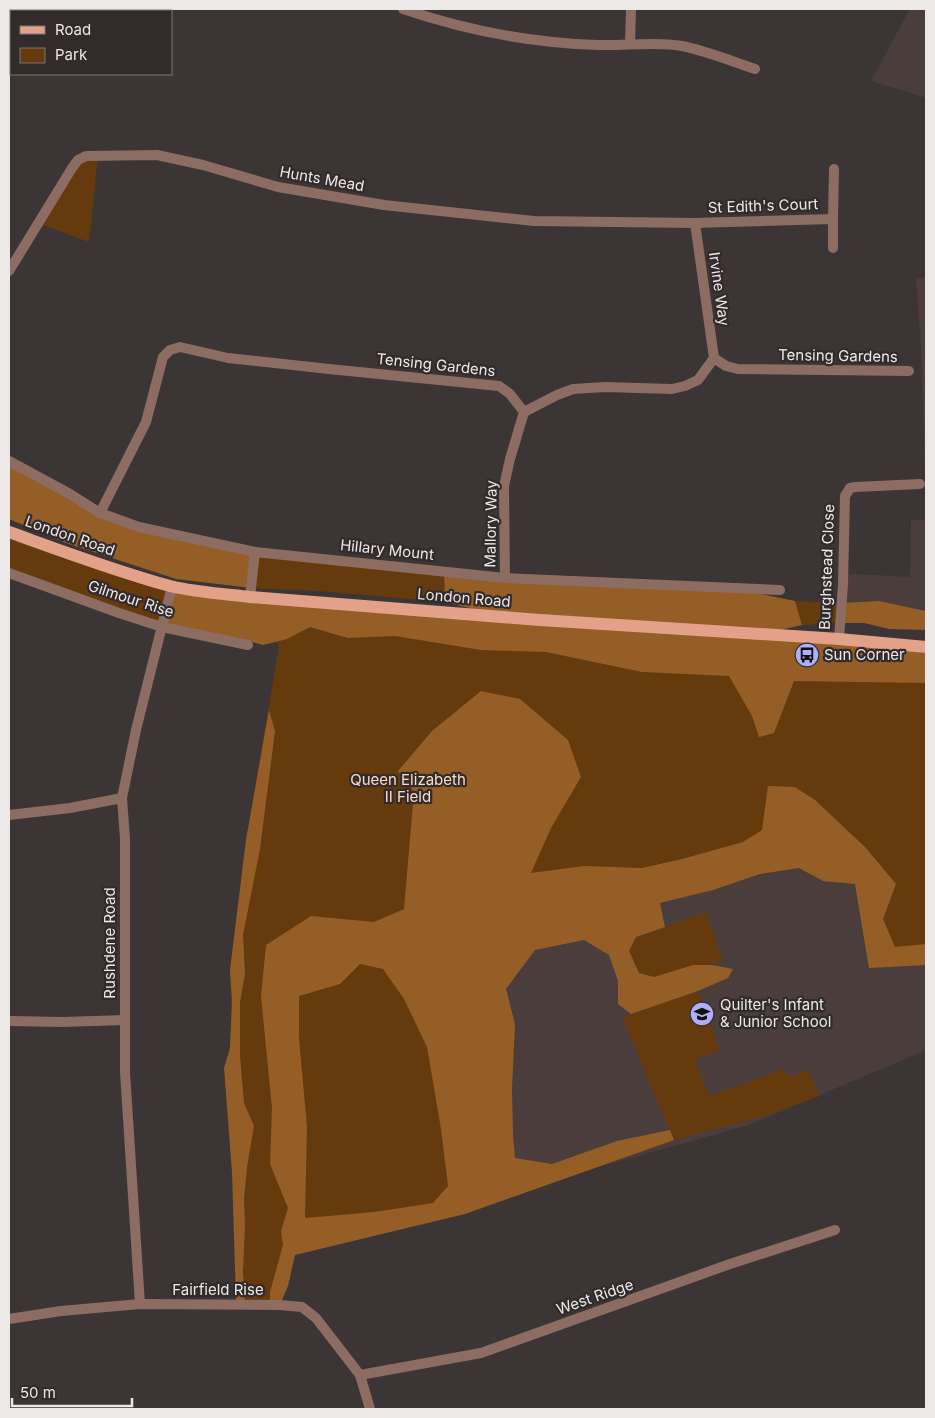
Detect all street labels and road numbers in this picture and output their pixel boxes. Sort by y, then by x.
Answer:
street label: Hunts Mead [278,162,366,195]
street label: St Edith's Court [707,194,819,217]
street label: Irvine Way [705,251,734,328]
street label: Tensing Gardens [778,345,898,366]
street label: Tensing Gardens [376,349,497,380]
street label: Mallory Way [480,480,501,568]
street label: Burghstead Close [815,504,838,630]
street label: London Road [23,511,118,560]
street label: Hillary Mount [339,535,435,564]
street label: Gilmour Rise [86,576,177,621]
street label: London Road [417,584,512,611]
street label: Rushdene Road [100,887,119,999]
street label: West Ridge [554,1274,636,1319]
street label: Fairfield Rise [172,1280,264,1299]

